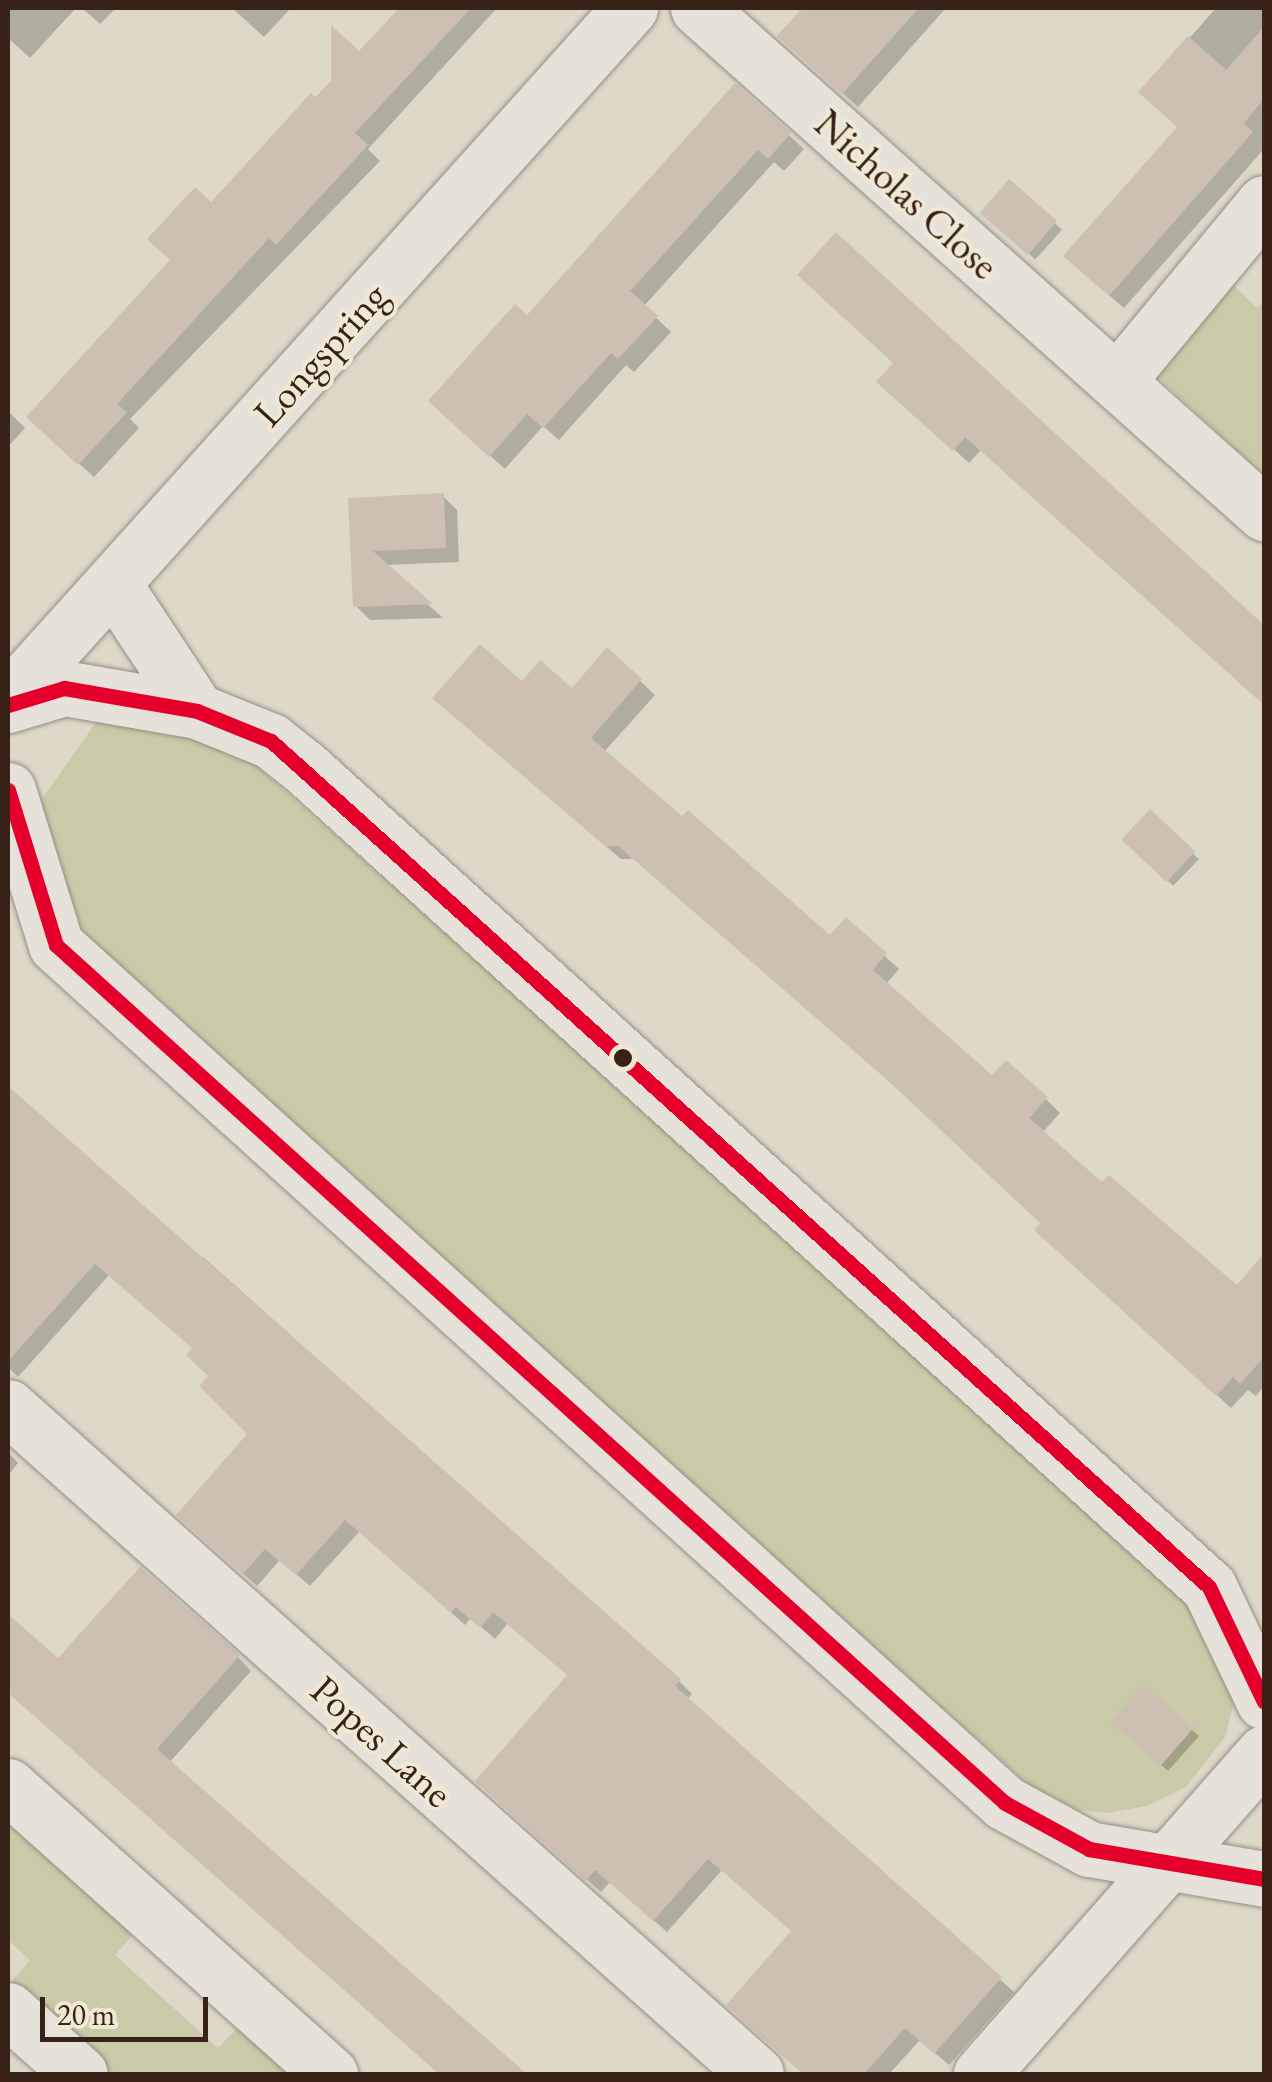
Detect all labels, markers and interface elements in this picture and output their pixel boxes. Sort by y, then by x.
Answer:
street label: Nicholas Close [805,99,1009,289]
street label: Longspring [243,272,397,436]
unlabelled marker [613,1048,633,1068]
street label: Popes Lane [302,1665,462,1817]
scale bar [45,1977,212,2039]
text: 20 m [57,1995,115,2034]

